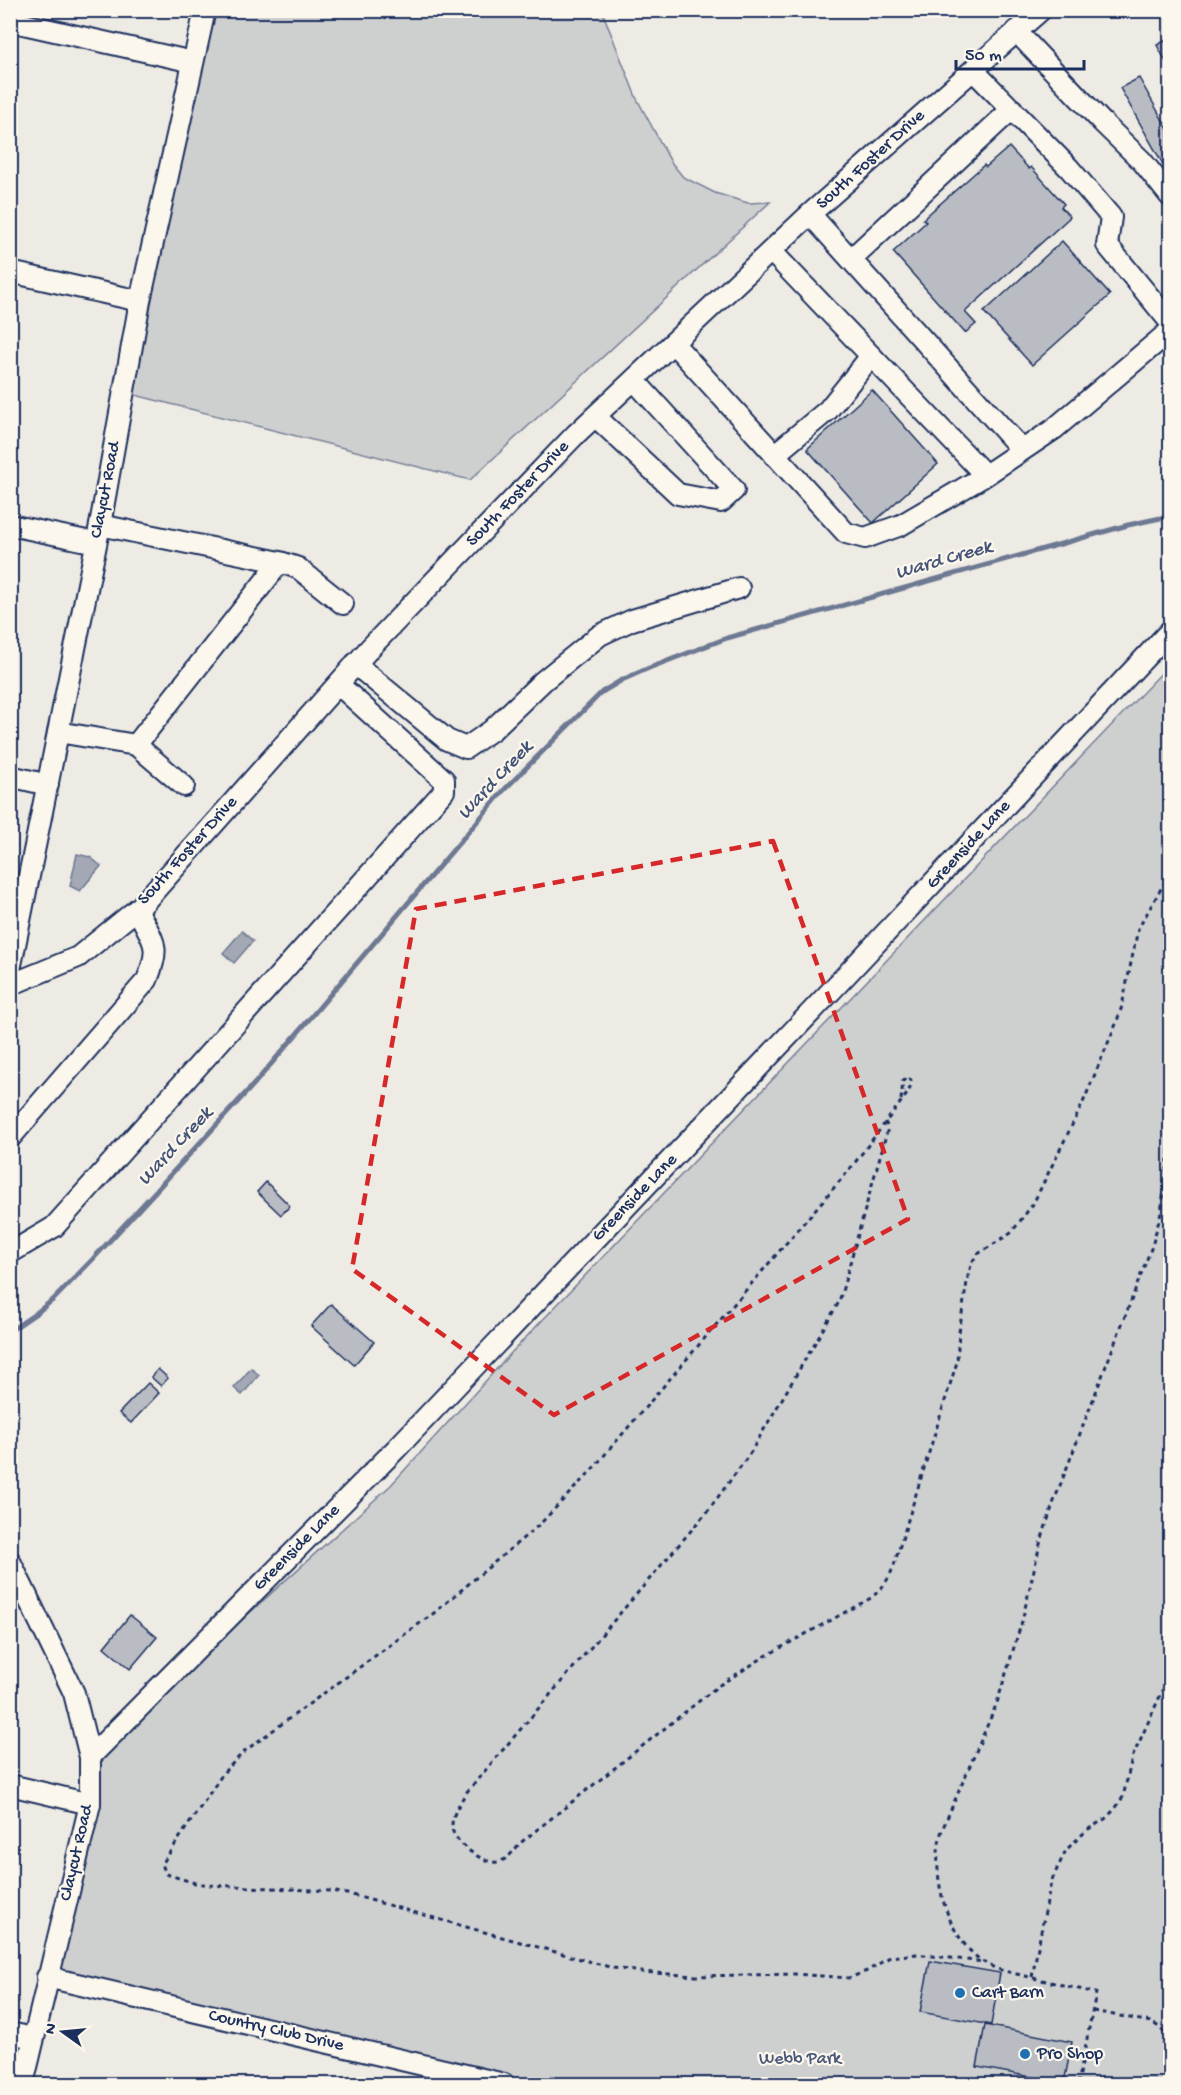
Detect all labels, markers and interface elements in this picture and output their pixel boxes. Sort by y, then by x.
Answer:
scale bar [956,33,1084,71]
text: 50 m [965,46,1002,67]
street label: South Foster Drive [812,105,930,214]
street label: South Foster Drive [462,436,574,551]
street label: Claycut Road [86,438,126,540]
water label: Ward Creek [893,536,997,586]
water label: Ward Creek [454,735,540,825]
street label: South Foster Drive [134,792,243,910]
street label: Greenside Lane [922,796,1016,894]
water label: Ward Creek [134,1101,220,1191]
street label: Greenside Lane [588,1149,683,1246]
street label: Greenside Lane [249,1500,345,1596]
street label: Claycut Road [56,1801,99,1903]
place label: Cart Barn [972,1983,1044,2004]
marker: Cart Barn [953,1986,967,2000]
north arrow [33,2002,93,2062]
street label: Country Club Drive [206,2005,346,2057]
text: N [41,2021,63,2037]
place label: Pro Shop [1036,2044,1103,2065]
marker: Pro Shop [1018,2047,1032,2061]
park label: Webb Park [759,2049,843,2070]

